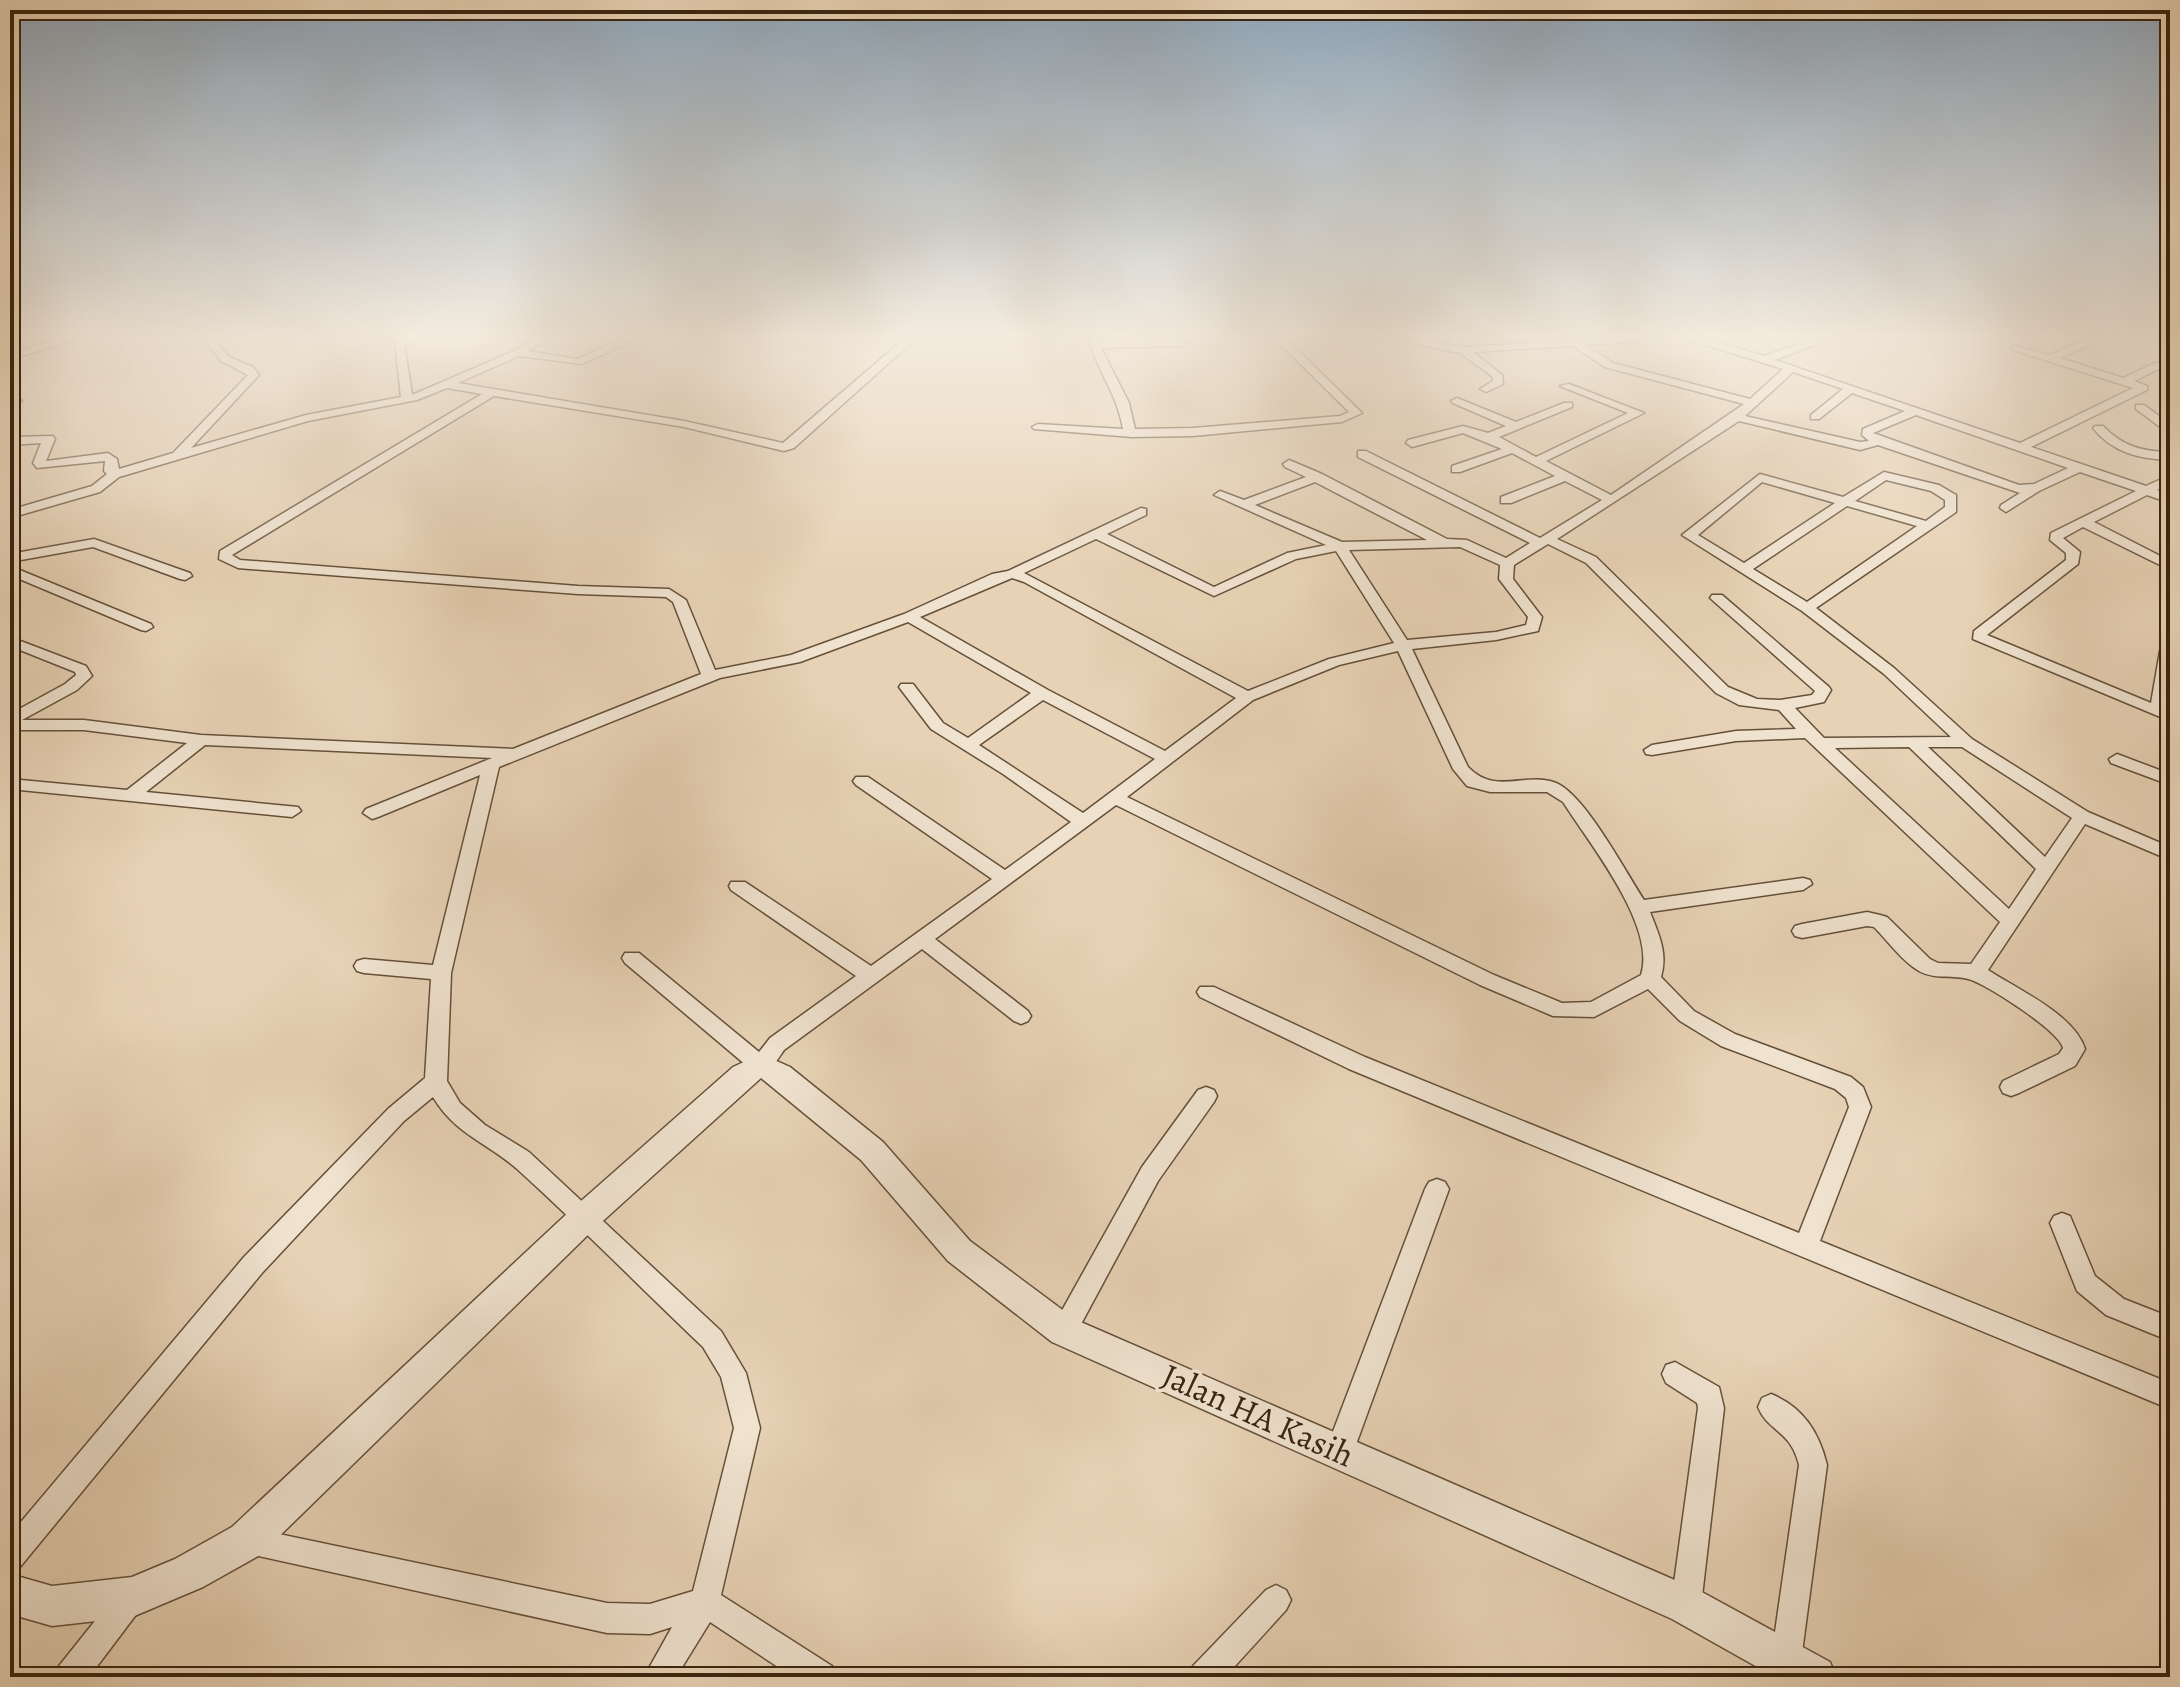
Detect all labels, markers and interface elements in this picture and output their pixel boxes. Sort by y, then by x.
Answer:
street label: Jalan HA Kasih [1155,1352,1361,1478]

